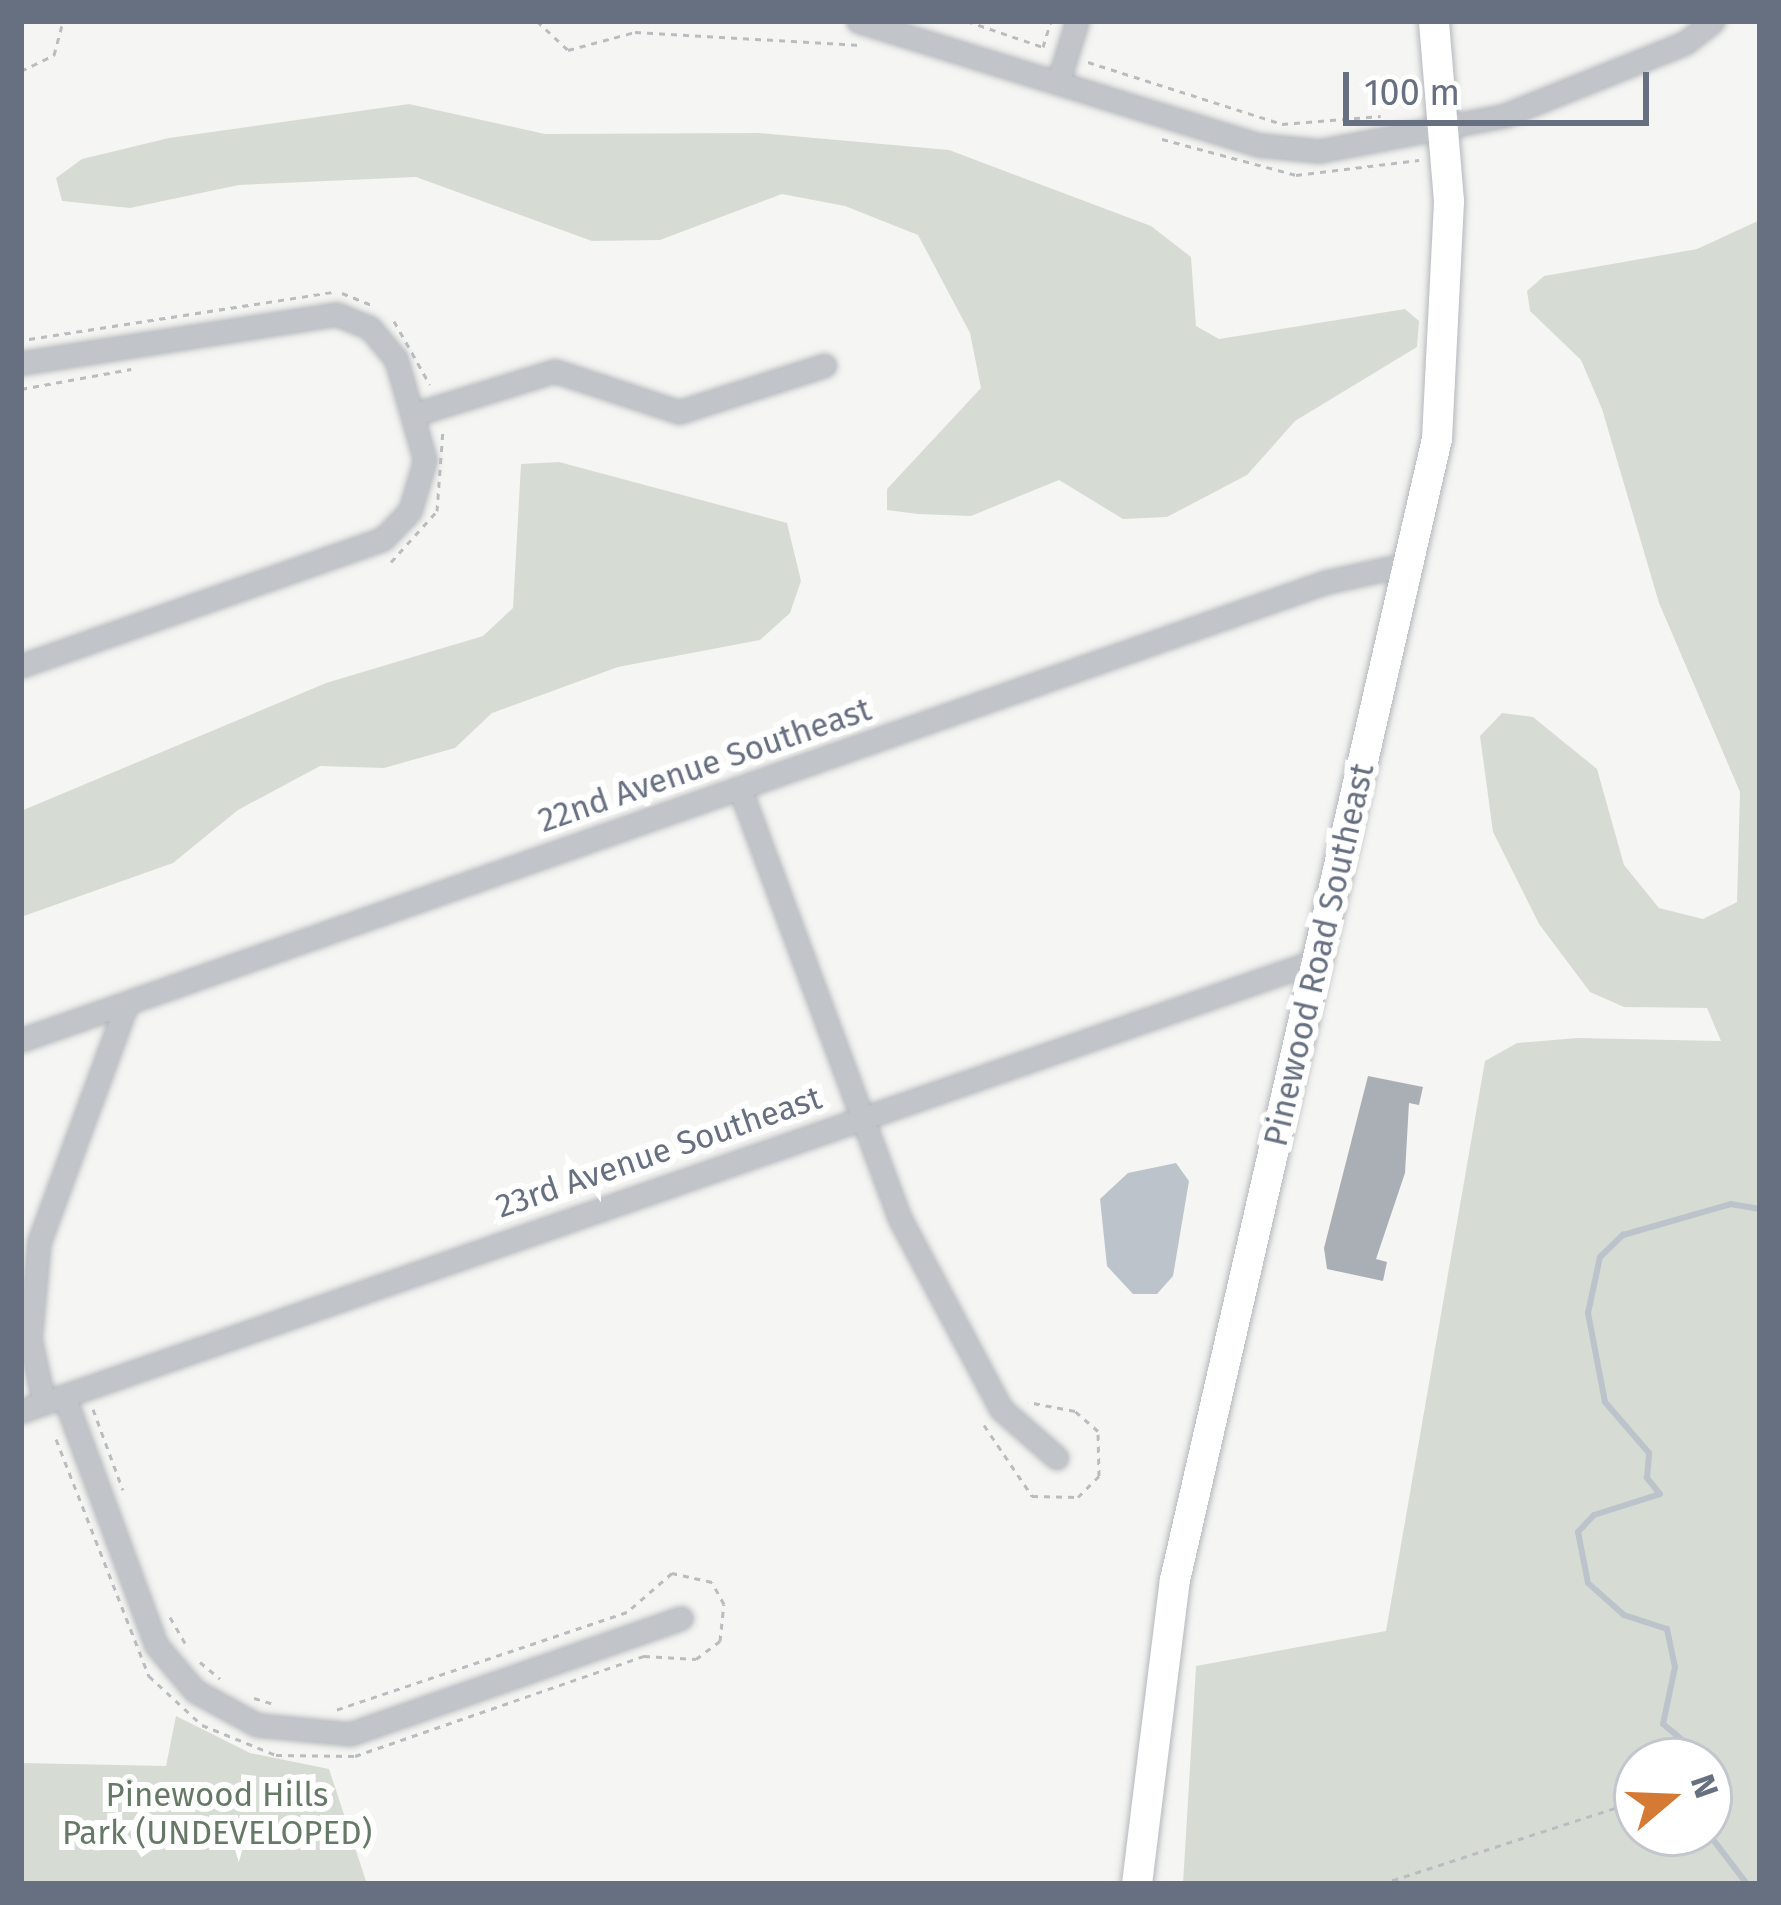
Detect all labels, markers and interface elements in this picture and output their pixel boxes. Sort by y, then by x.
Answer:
scale bar [1349,48,1655,122]
text: 100 m [1364,71,1460,115]
street label: 22nd Avenue Southeast [534,690,876,842]
street label: Pinewood Road Southeast [1257,760,1383,1150]
street label: 23rd Avenue Southeast [491,1079,827,1227]
north arrow [1613,1737,1733,1857]
text: N [1682,1769,1727,1803]
park label: Pinewood Hills Park (UNDEVELOPED) [62,1776,372,1854]

